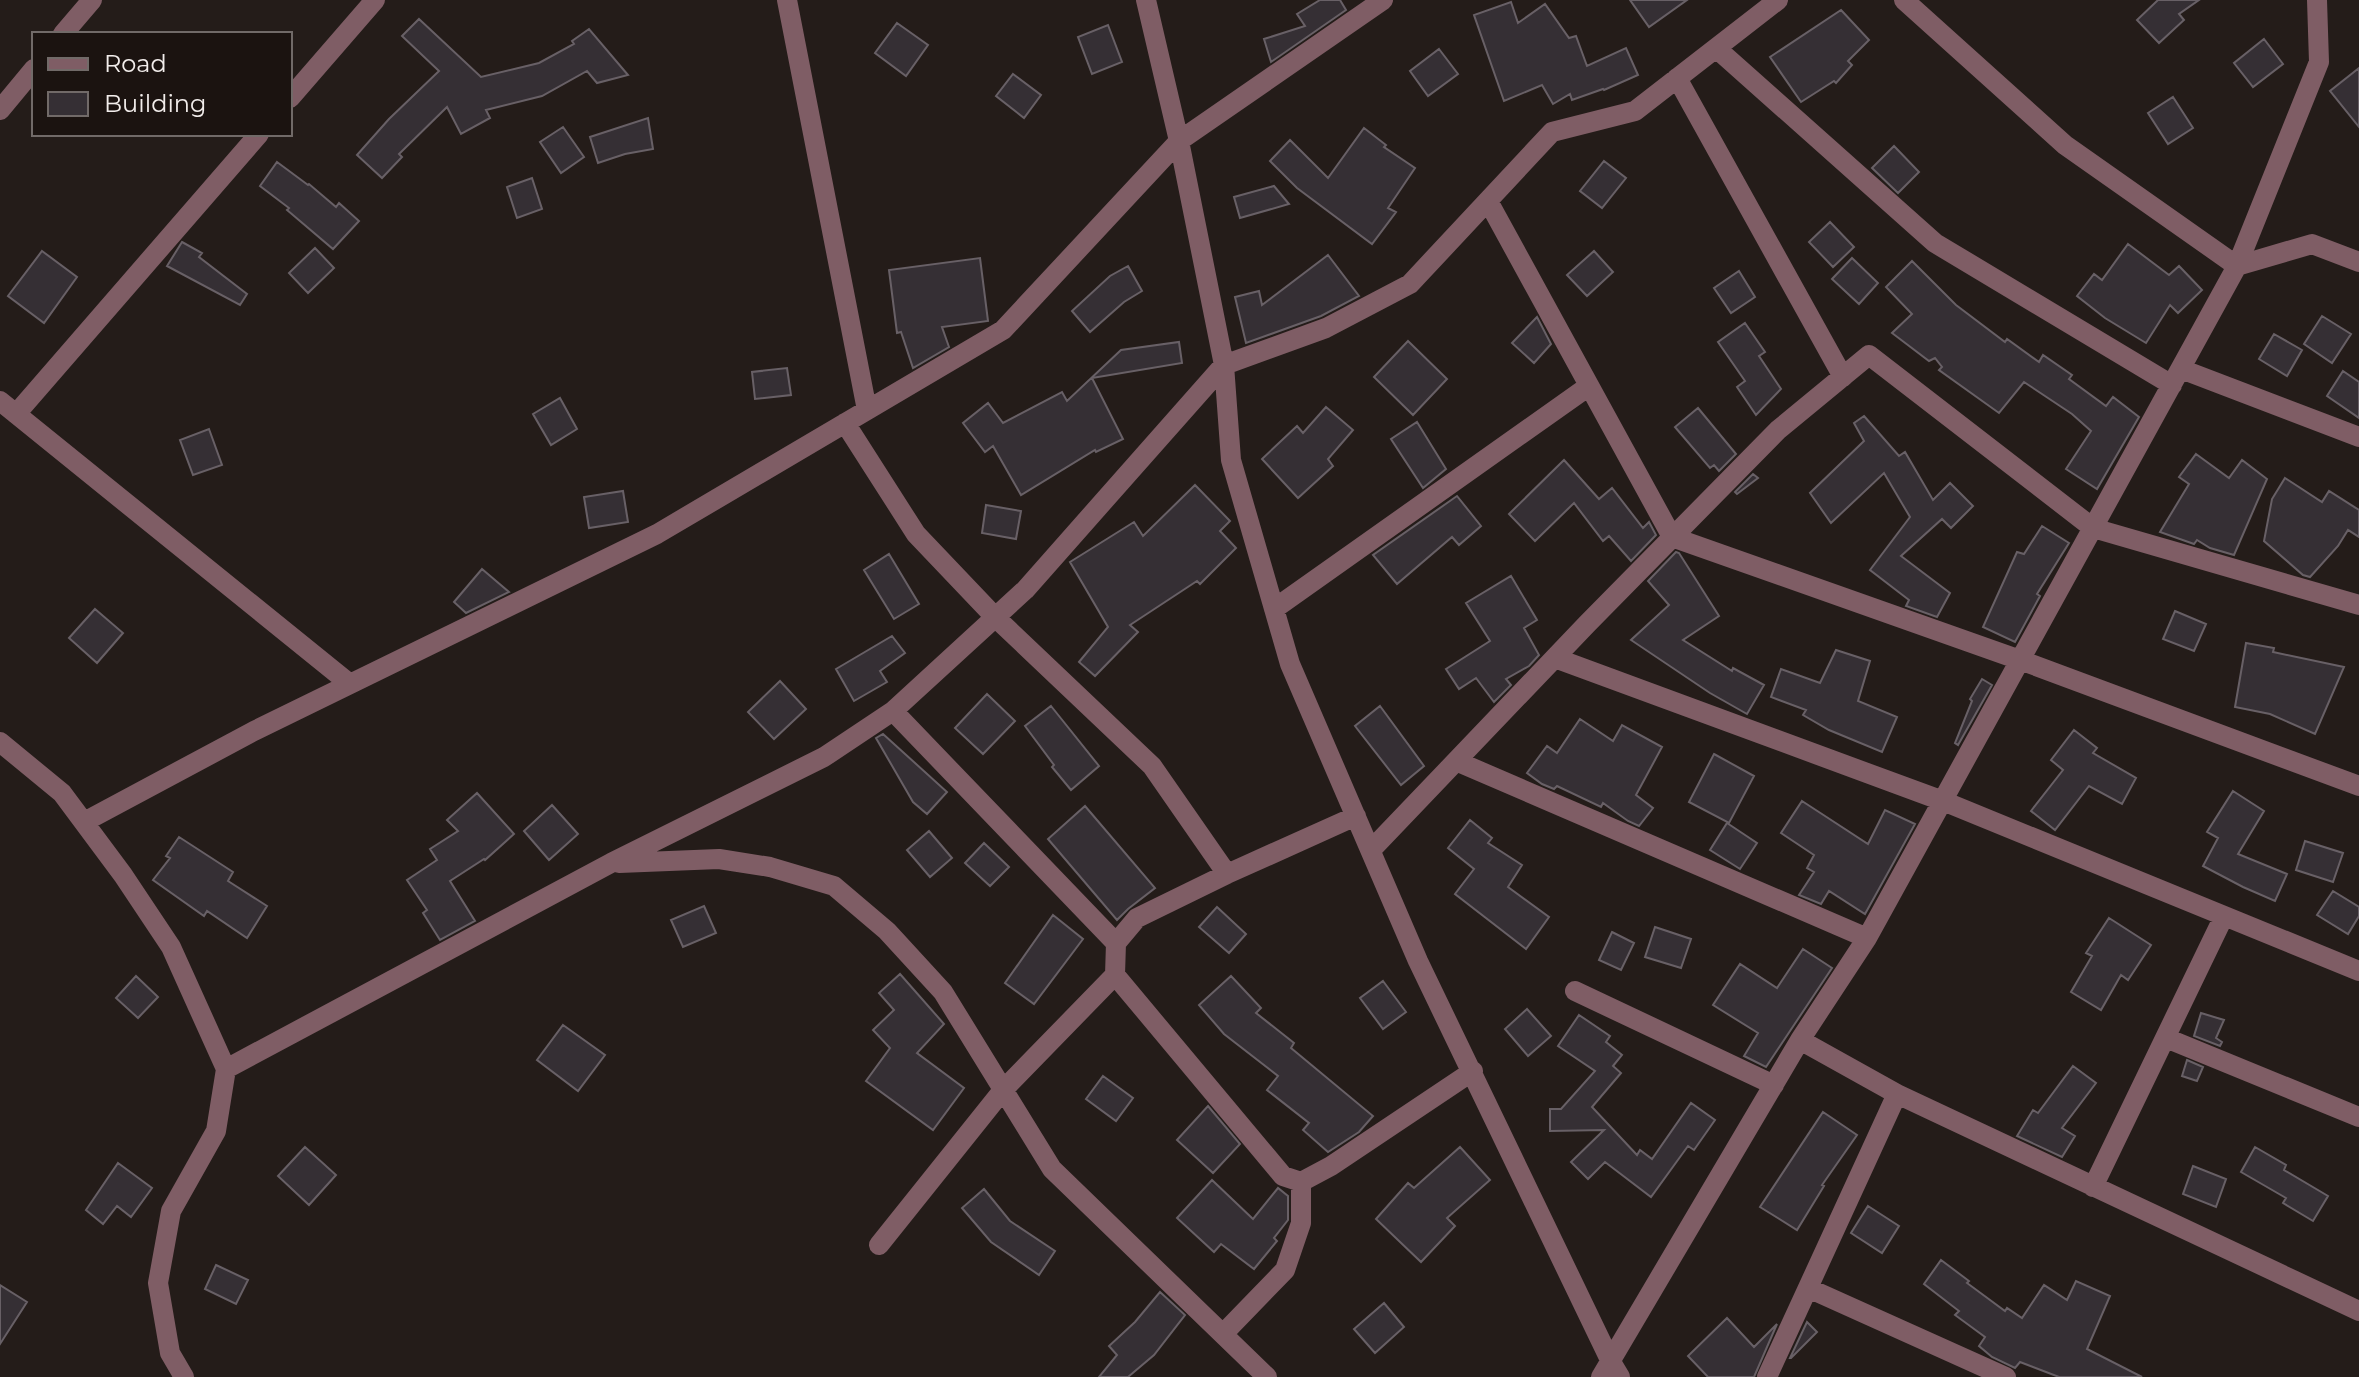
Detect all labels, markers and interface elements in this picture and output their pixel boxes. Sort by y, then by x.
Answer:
legend [32,32,292,136]
text: Road [104,49,167,78]
text: Building [104,89,207,118]

